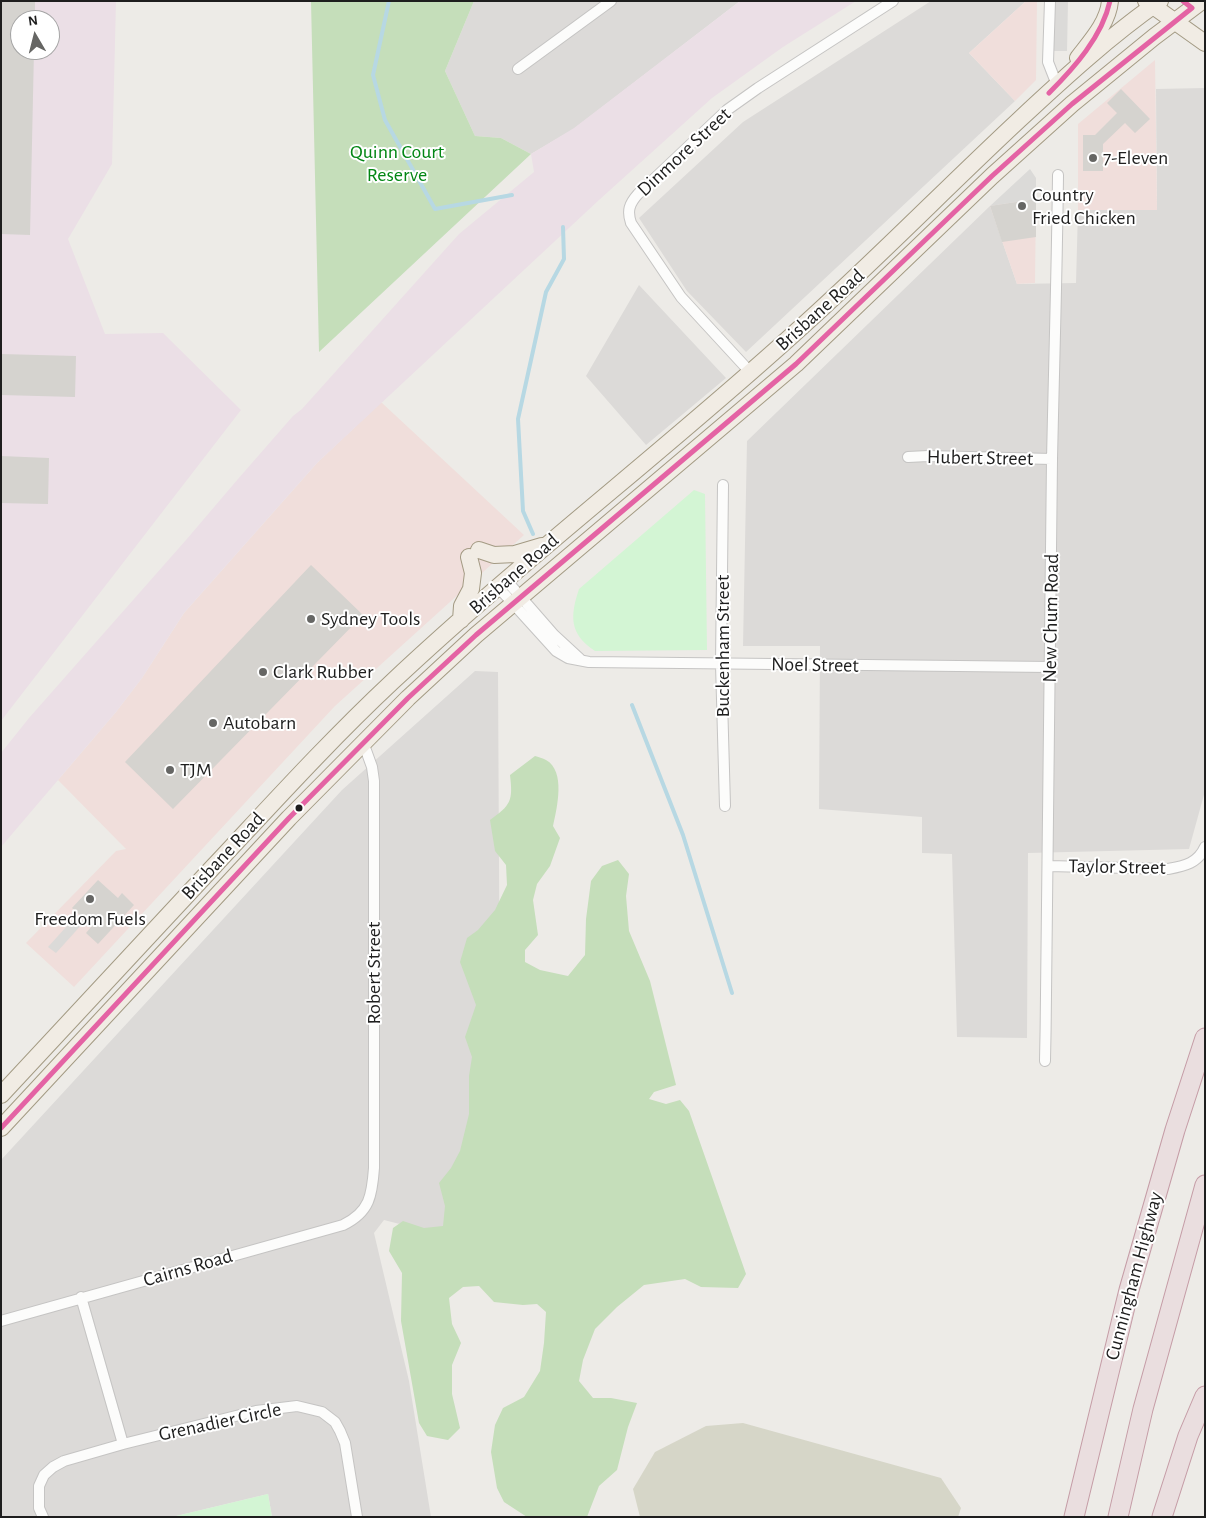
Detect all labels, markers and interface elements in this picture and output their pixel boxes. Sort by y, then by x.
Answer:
north arrow [10,10,60,60]
text: N [27,14,39,29]
street label: Dinmore Street [632,102,736,202]
park label: Quinn Court Reserve [350,140,444,187]
place label: 7-Eleven [1103,146,1168,170]
marker: 7-Eleven [1087,152,1099,164]
place label: Country Fried Chicken [1032,183,1136,230]
marker: Country Fried Chicken [1016,200,1028,212]
street label: Brisbane Road [771,264,869,356]
street label: Hubert Street [927,445,1033,471]
street label: Brisbane Road [464,528,564,620]
street label: New Chum Road [1038,553,1064,683]
street label: Buckenham Street [711,575,735,717]
place label: Sydney Tools [321,607,420,631]
marker: Sydney Tools [305,613,317,625]
street label: Noel Street [771,652,859,678]
place label: Clark Rubber [273,660,373,684]
marker: Clark Rubber [257,666,269,678]
place label: Autobarn [223,711,296,735]
marker: Autobarn [207,717,219,729]
place label: TJM [180,758,212,782]
marker: TJM [164,764,176,776]
unlabelled marker [294,803,304,813]
street label: Brisbane Road [176,807,270,905]
street label: Taylor Street [1068,854,1166,880]
marker: Freedom Fuels [84,893,96,905]
place label: Freedom Fuels [34,907,146,931]
street label: Robert Street [362,922,386,1024]
street label: Cunningham Highway [1100,1189,1168,1363]
street label: Cairns Road [141,1244,235,1292]
street label: Grenadier Circle [157,1397,283,1447]

